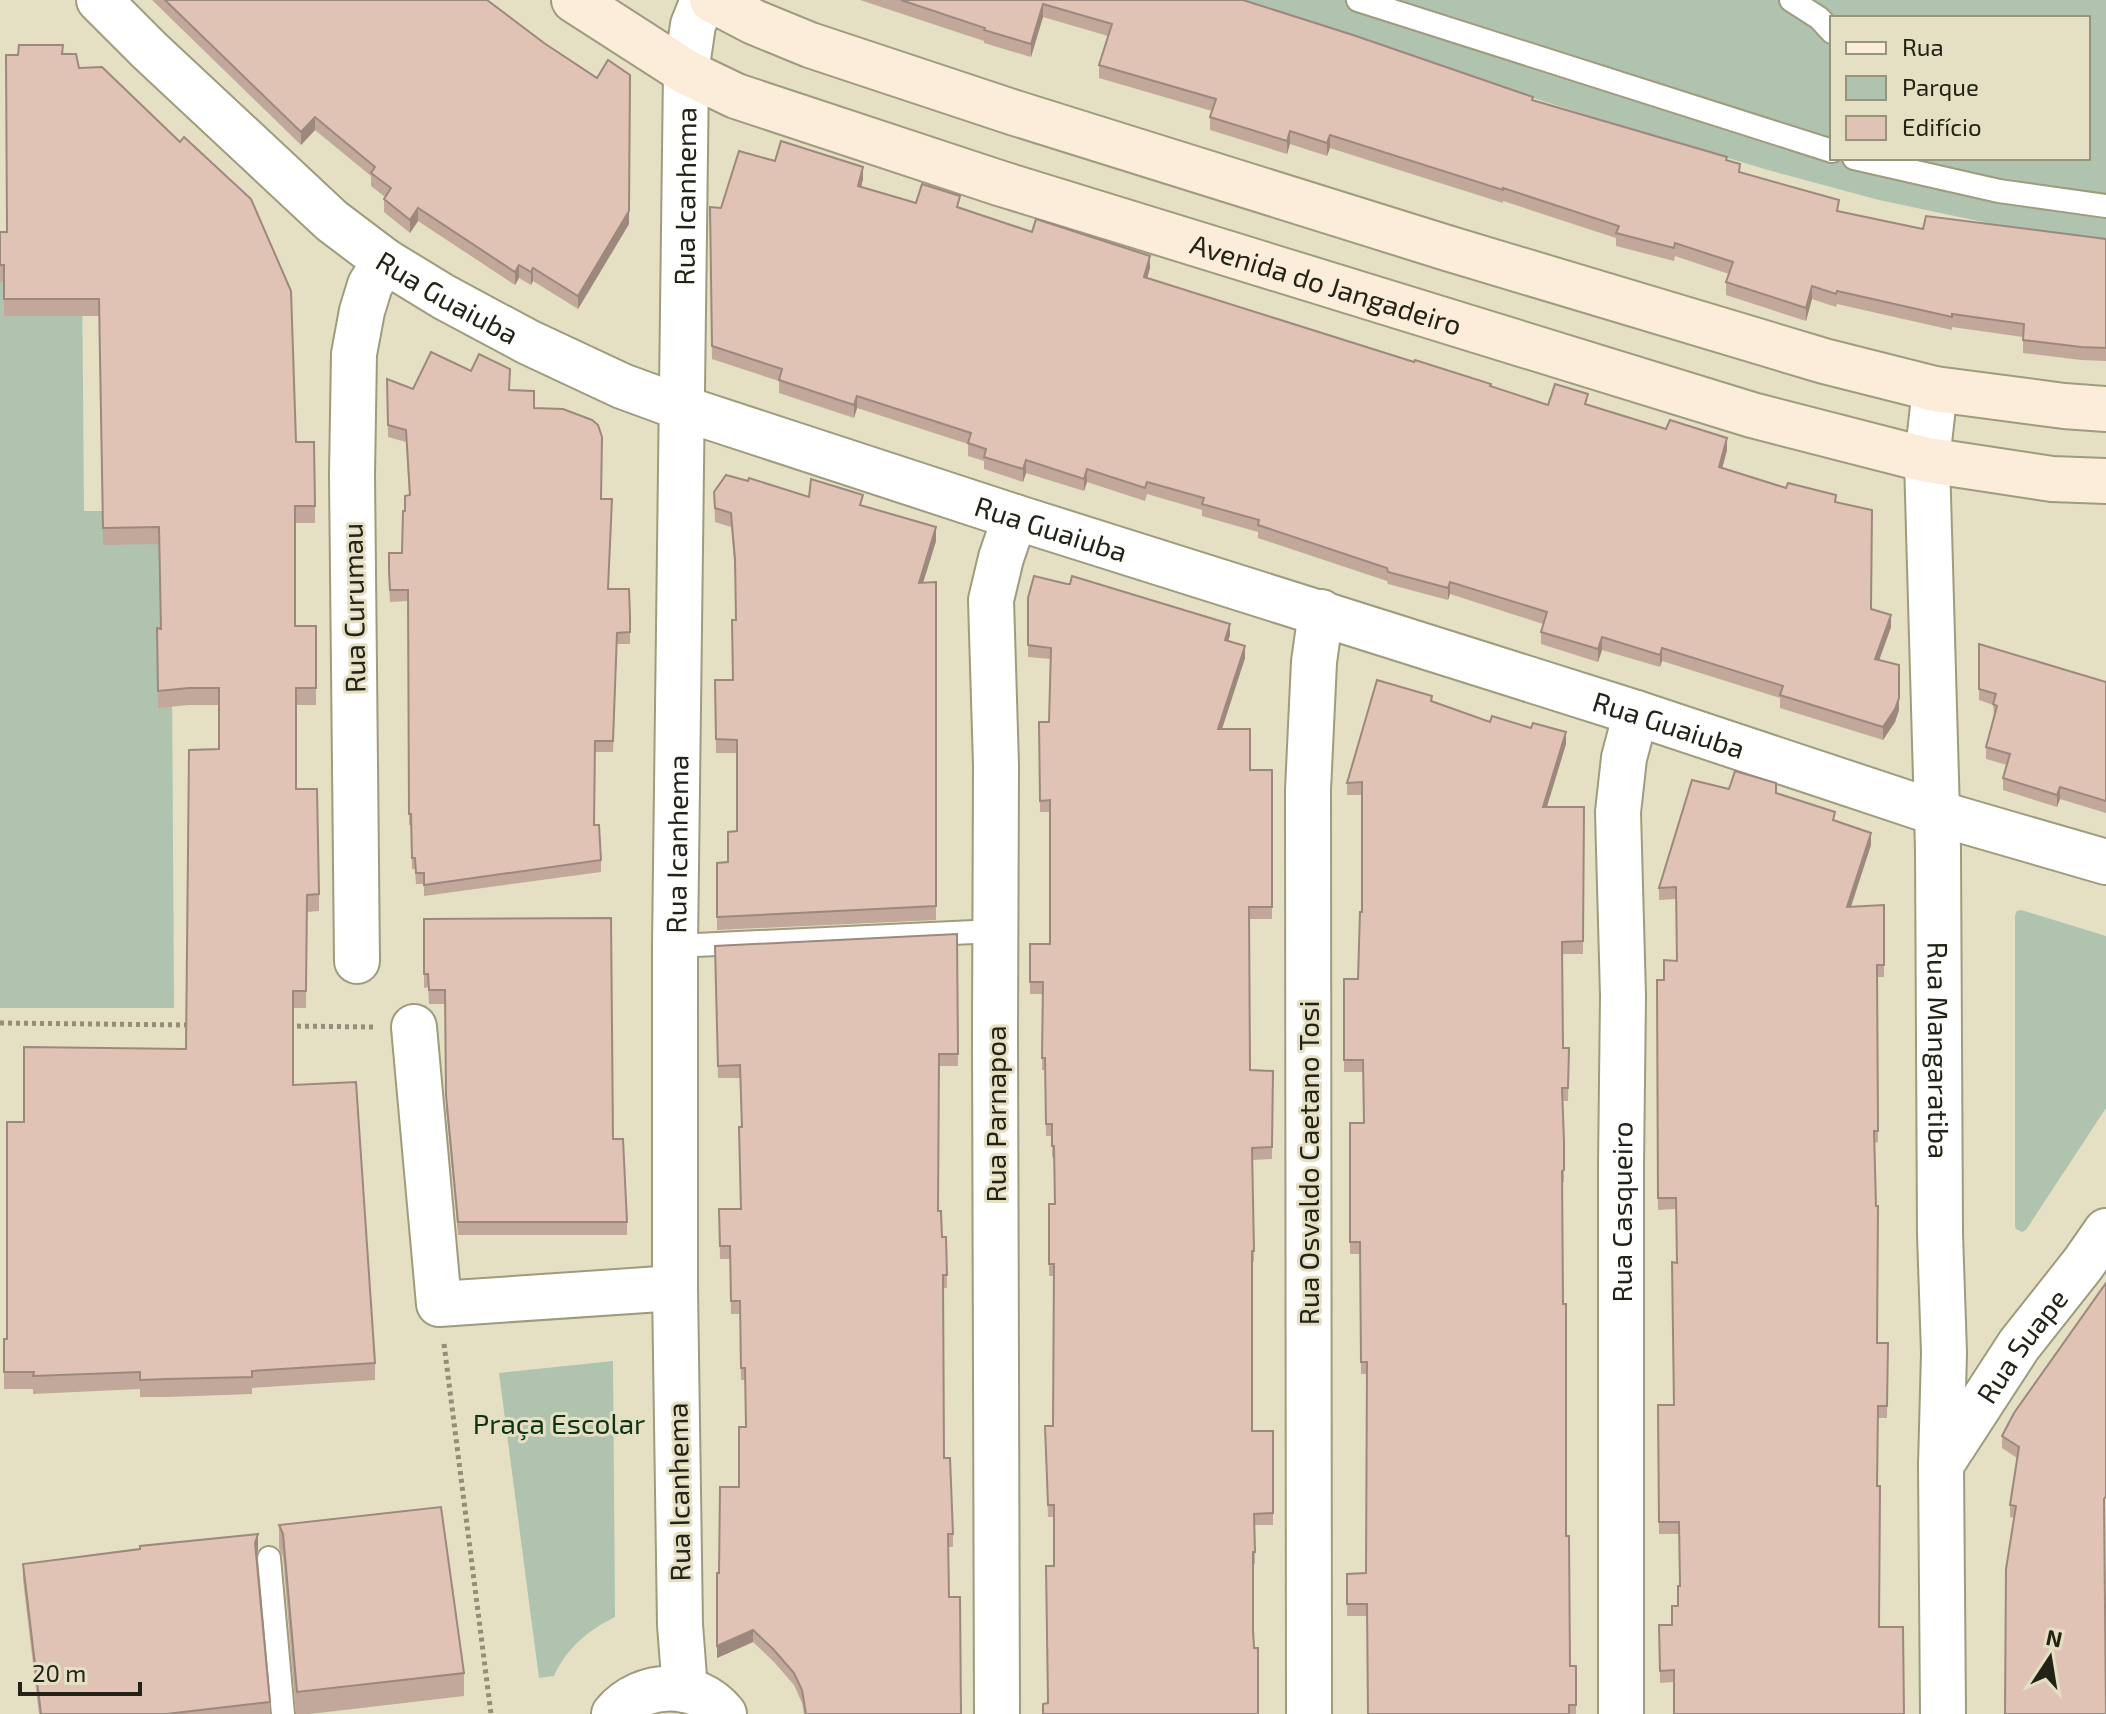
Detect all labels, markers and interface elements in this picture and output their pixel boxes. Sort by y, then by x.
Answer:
legend [1830,16,2090,160]
text: Rua [1902,32,1944,61]
text: Parque [1902,72,1979,101]
street label: Rua Icanhema [666,107,703,286]
text: Edifício [1902,112,1982,141]
street label: Avenida do Jangadeiro [1186,226,1466,342]
street label: Rua Guaiuba [370,243,525,351]
street label: Rua Guaiuba [971,488,1132,568]
street label: Rua Curumau [335,523,371,693]
street label: Rua Guaiuba [1589,683,1749,765]
street label: Rua Icanhema [658,755,694,934]
street label: Rua Mangaratiba [1921,942,1957,1159]
street label: Rua Osvaldo Caetano Tosi [1291,1001,1325,1325]
street label: Rua Parnapoa [978,1025,1012,1203]
street label: Rua Casqueiro [1604,1121,1639,1303]
street label: Rua Suape [1969,1281,2074,1409]
street label: Rua Icanhema [659,1402,697,1582]
park label: Praça Escolar [473,1406,645,1441]
north arrow [2010,1618,2090,1698]
text: N [2044,1623,2065,1652]
scale bar [20,1646,140,1696]
text: 20 m [32,1658,86,1687]

